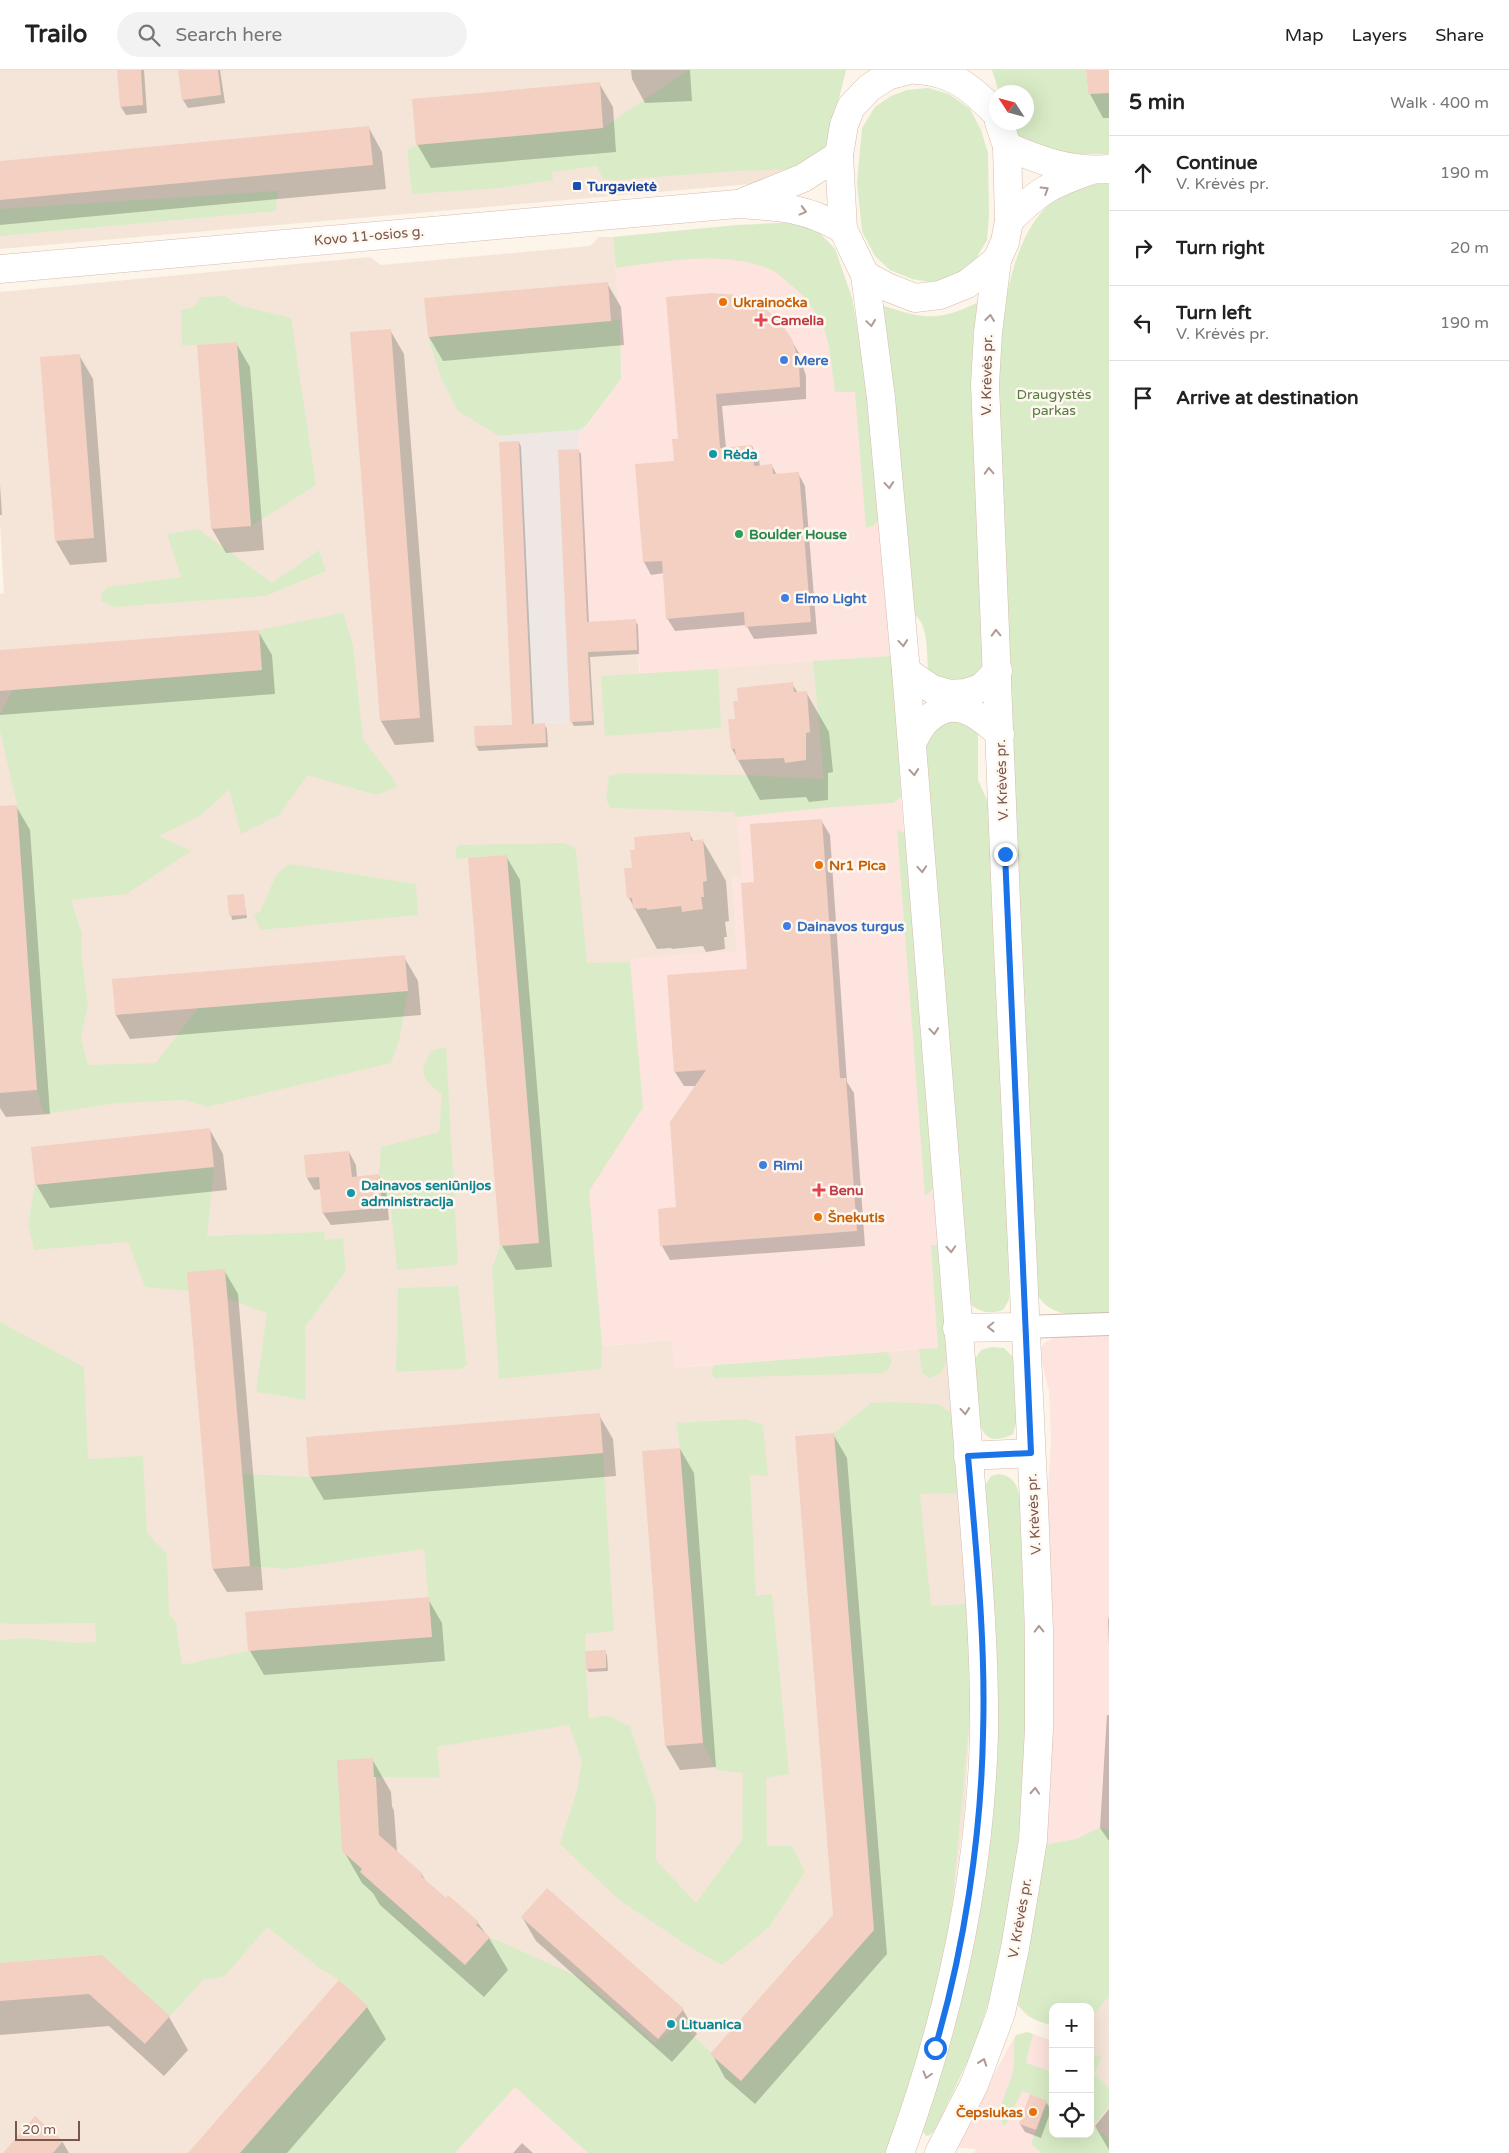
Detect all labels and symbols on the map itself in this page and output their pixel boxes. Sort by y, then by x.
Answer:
north arrow [989,85,1034,130]
place label: Turgavietė [586,178,657,195]
marker: Turgavietė [571,180,583,192]
one-way arrow [1040,186,1049,196]
one-way arrow [799,205,808,216]
street label: Kovo 11-osios g. [313,223,425,249]
place label: Ukrainočka [733,294,808,311]
marker: Ukrainočka [717,296,729,308]
place label: Camelia [771,312,824,329]
marker: Camelia [755,314,767,326]
one-way arrow [984,314,994,322]
one-way arrow [865,319,876,327]
street label: V. Krėvės pr. [978,334,996,416]
place label: Mere [794,352,828,369]
marker: Mere [778,354,790,366]
park label: Draugystės parkas [1017,386,1092,419]
place label: Rėda [723,446,758,463]
marker: Rėda [707,448,719,460]
one-way arrow [983,467,994,475]
one-way arrow [883,481,894,489]
place label: Boulder House [749,526,847,543]
marker: Boulder House [733,528,745,540]
place label: Elmo Light [795,590,867,607]
marker: Elmo Light [779,592,791,604]
one-way arrow [990,629,1001,637]
one-way arrow [898,639,909,647]
street label: V. Krėvės pr. [992,739,1012,821]
one-way arrow [908,768,919,776]
route end [994,843,1017,866]
place label: Nr1 Pica [829,857,886,874]
marker: Nr1 Pica [813,859,825,871]
one-way arrow [916,866,927,874]
place label: Dainavos turgus [797,918,905,935]
marker: Dainavos turgus [781,920,793,932]
one-way arrow [928,1028,939,1036]
place label: Rimi [773,1157,803,1174]
marker: Rimi [757,1159,769,1171]
place label: Dainavos seniūnijos administracija [361,1177,491,1210]
place label: Benu [829,1182,864,1199]
marker: Benu [813,1184,825,1196]
marker: Dainavos seniūnijos administracija [345,1187,357,1199]
place label: Šnekutis [828,1209,885,1226]
marker: Šnekutis [812,1211,824,1223]
one-way arrow [946,1245,957,1253]
one-way arrow [987,1322,994,1332]
one-way arrow [959,1407,970,1415]
street label: V. Krėvės pr. [1023,1473,1045,1555]
one-way arrow [1034,1625,1044,1632]
one-way arrow [1030,1787,1041,1795]
street label: V. Krėvės pr. [1005,1876,1035,1960]
place label: Lituanica [681,2016,742,2033]
marker: Lituanica [665,2018,677,2030]
route start [924,2037,947,2060]
one-way arrow [977,2058,987,2067]
one-way arrow [923,2070,933,2078]
place label: Čepsiukas [956,2104,1023,2121]
marker: Čepsiukas [1027,2106,1039,2118]
scale bar [15,2118,80,2141]

